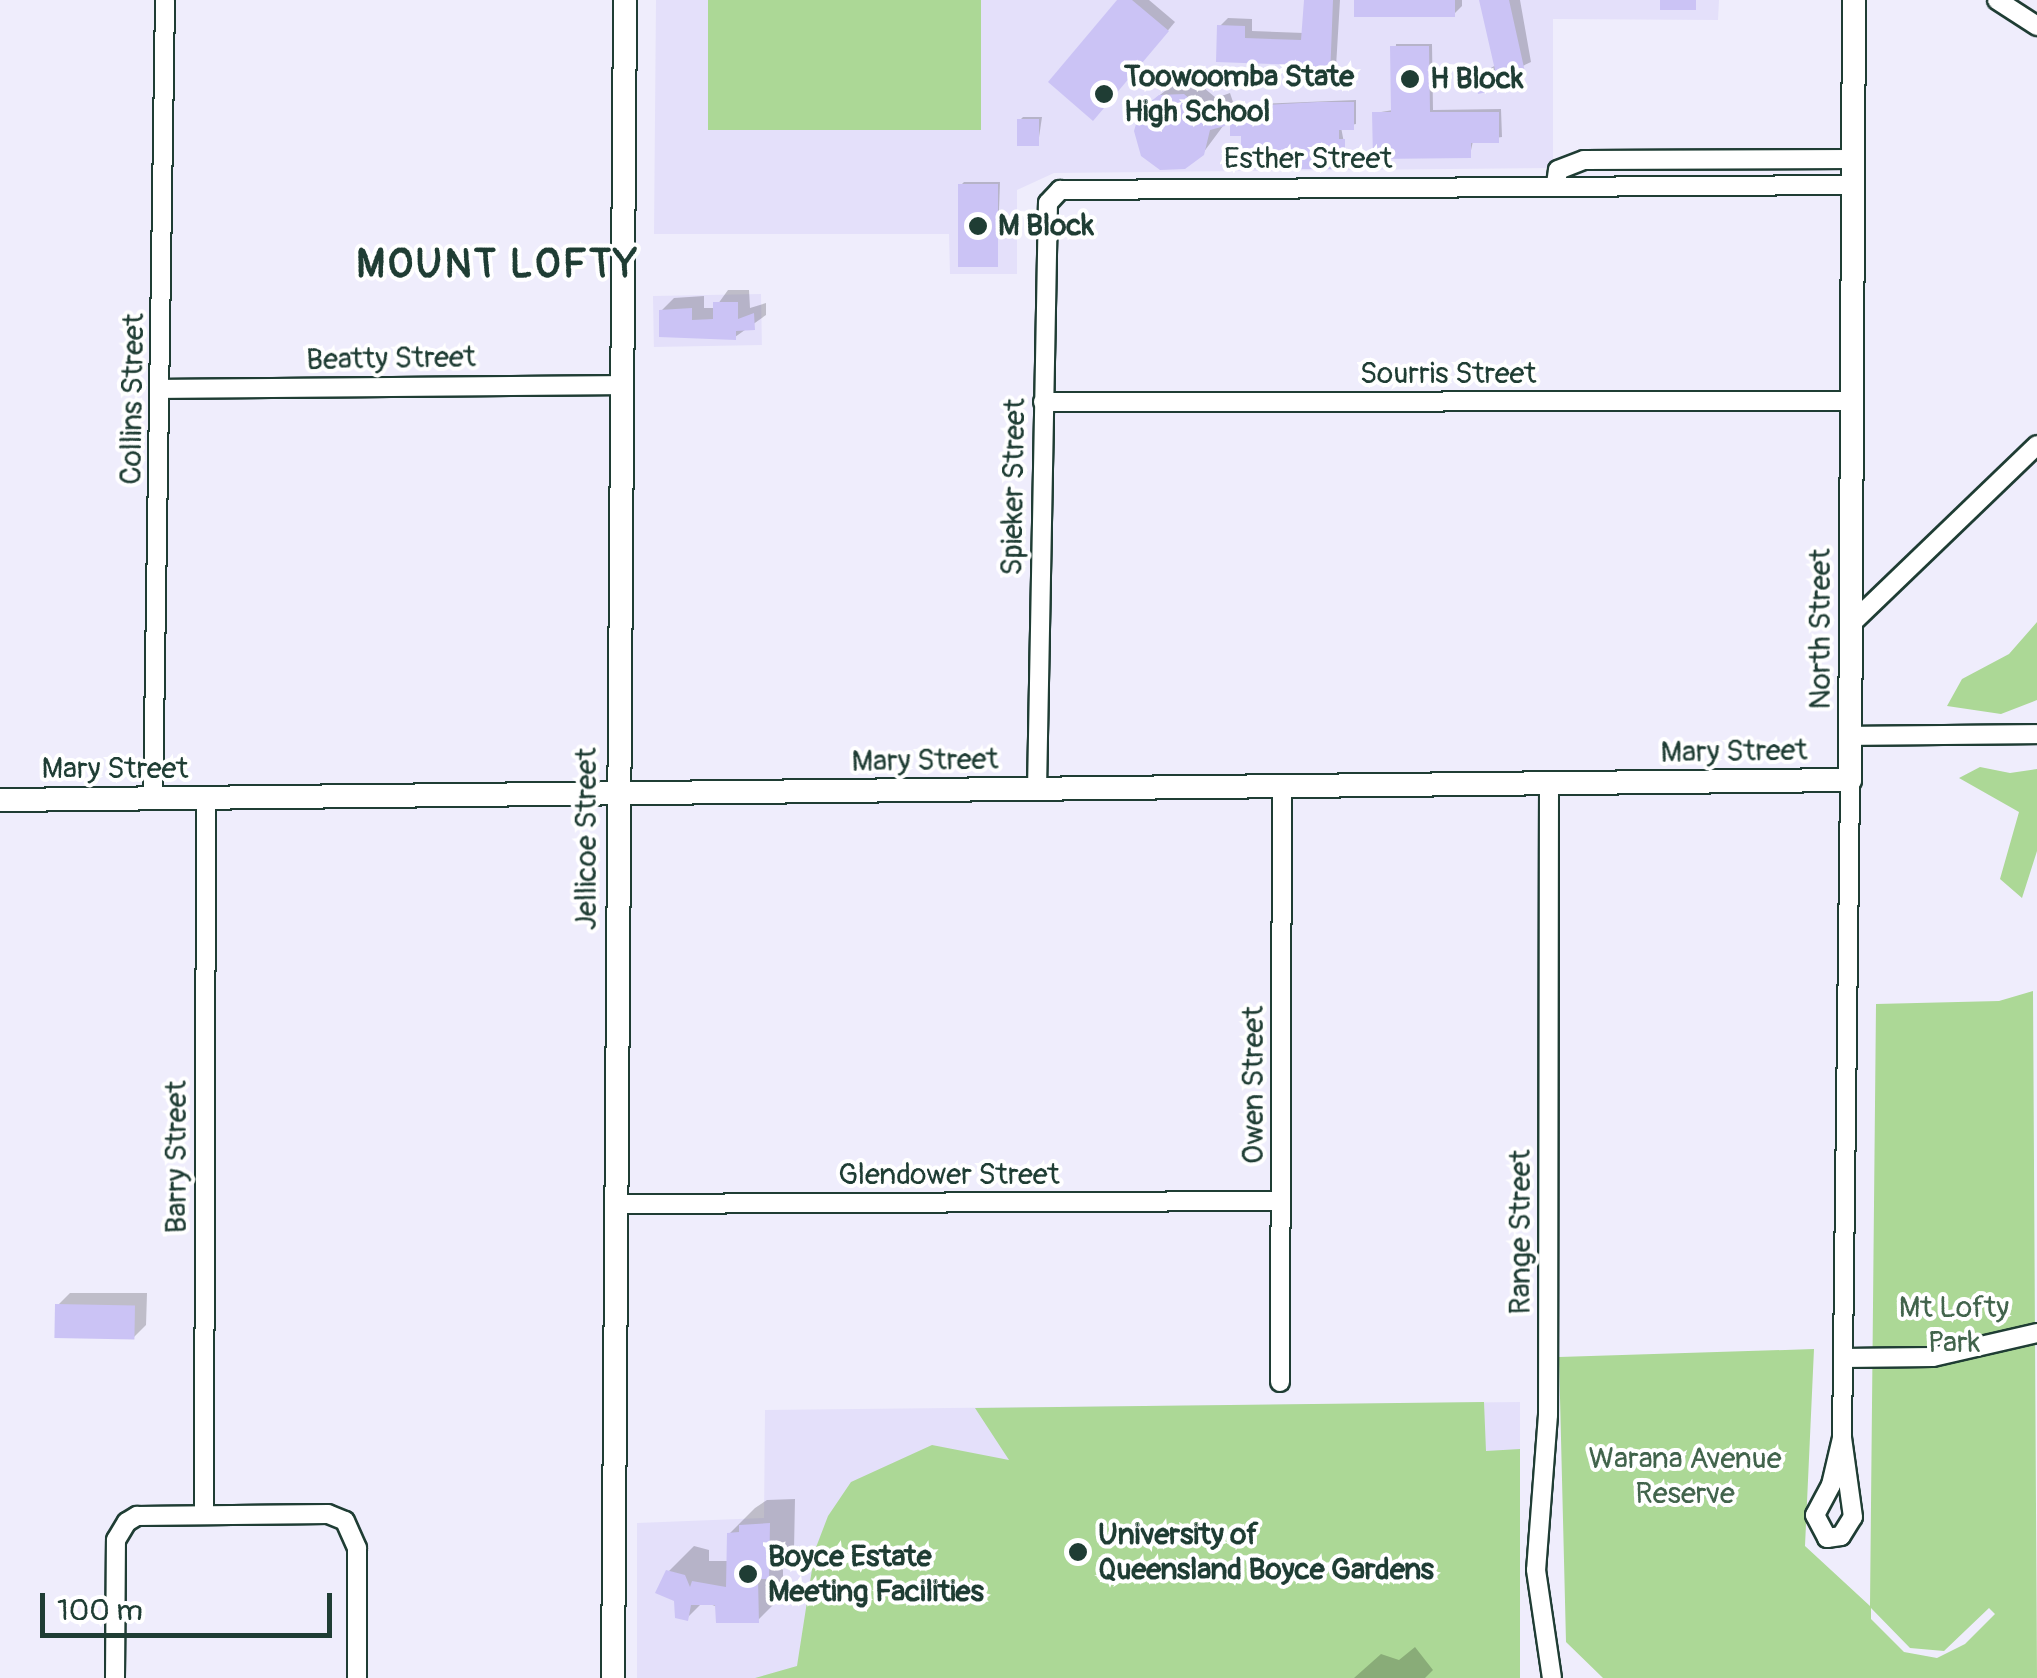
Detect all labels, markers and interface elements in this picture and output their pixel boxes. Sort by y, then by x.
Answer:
place label: Toowoomba State High School [1124,59,1354,130]
place label: H Block [1430,61,1523,97]
marker: H Block [1399,68,1421,90]
marker: Toowoomba State High School [1093,83,1115,105]
street label: Esther Street [1224,141,1392,177]
place label: M Block [998,208,1094,244]
marker: M Block [967,215,989,237]
district label: MOUNT LOFTY [356,241,640,289]
street label: Collins Street [114,313,152,485]
street label: Beatty Street [306,340,476,378]
street label: Sourris Street [1360,356,1536,392]
street label: Spieker Street [994,398,1034,576]
street label: North Street [1803,548,1839,710]
street label: Mary Street [1660,733,1808,771]
street label: Mary Street [851,742,999,780]
street label: Jellicoe Street [569,748,605,930]
street label: Mary Street [42,751,188,787]
street label: Owen Street [1236,1006,1272,1164]
street label: Barry Street [159,1080,195,1234]
street label: Range Street [1503,1149,1539,1315]
street label: Glendower Street [838,1157,1060,1193]
park label: Mt Lofty Park [1899,1290,2009,1360]
park label: Warana Avenue Reserve [1589,1441,1781,1512]
place label: University of Queensland Boyce Gardens [1098,1517,1434,1588]
place label: Boyce Estate Meeting Facilities [768,1539,984,1610]
marker: University of Queensland Boyce Gardens [1067,1541,1089,1563]
marker: Boyce Estate Meeting Facilities [737,1563,759,1585]
scale bar [45,1573,338,1635]
text: 100 m [57,1592,143,1629]

